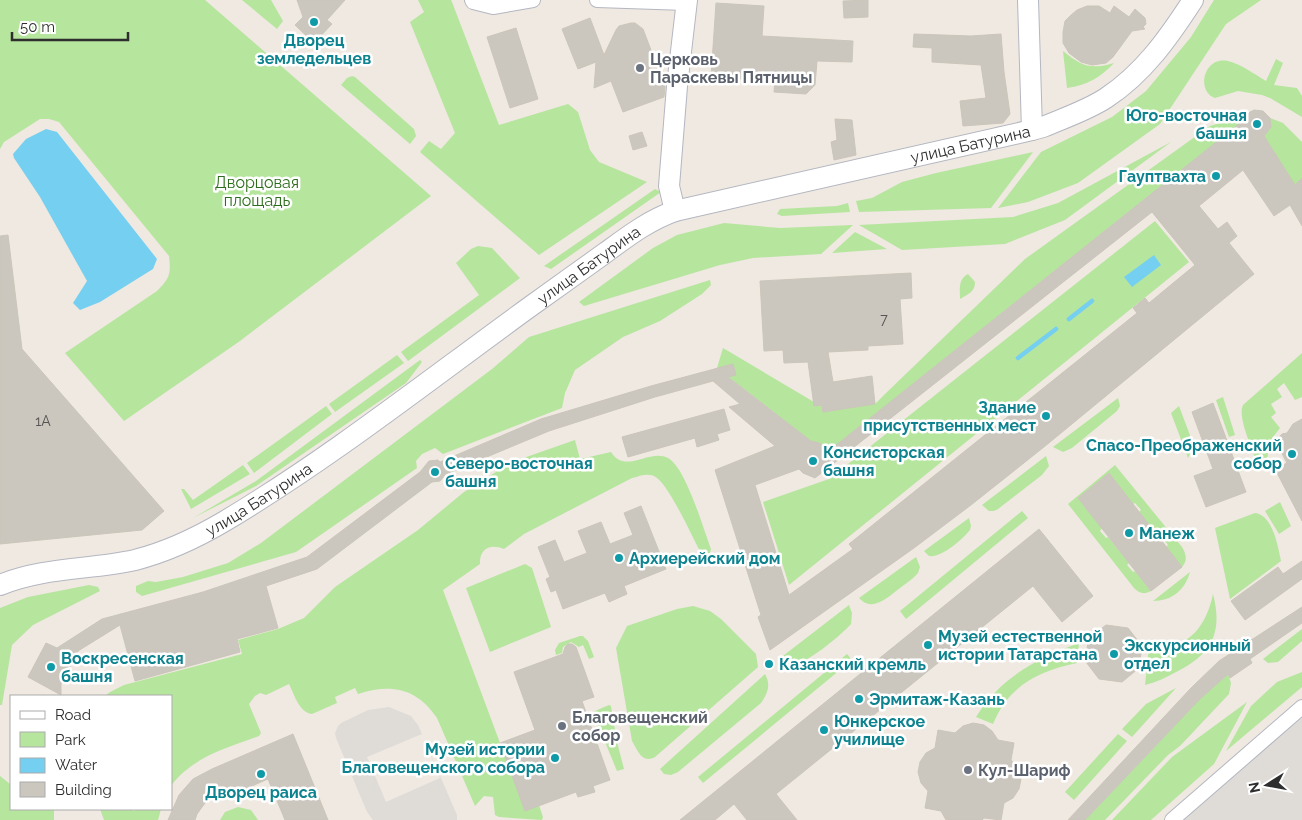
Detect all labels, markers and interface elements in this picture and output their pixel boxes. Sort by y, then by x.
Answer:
scale bar [12,10,129,42]
marker: Дворец земледельцев [308,16,320,28]
text: 50 m [20,18,55,36]
place label: Дворец земледельцев [257,31,371,68]
place label: Церковь Параскевы Пятницы [650,50,813,87]
marker: Церковь Параскевы Пятницы [634,62,646,74]
place label: Юго-восточная башня [1126,106,1247,143]
marker: Юго-восточная башня [1251,118,1263,130]
street label: улица Батурина [909,122,1032,167]
place label: Гауптвахта [1118,167,1206,186]
marker: Гауптвахта [1210,170,1222,182]
park label: Дворцовая площадь [215,173,299,210]
street label: улица Батурина [534,222,644,308]
house number: 7 [880,311,888,327]
place label: Здание присутственных мест [863,398,1036,435]
marker: Здание присутственных мест [1040,410,1052,422]
house number: 1А [35,413,51,429]
place label: Спасо-Преображенский собор [1086,436,1282,473]
place label: Консисторская башня [823,443,945,480]
marker: Спасо-Преображенский собор [1286,448,1298,460]
place label: Северо-восточная башня [445,454,593,491]
marker: Консисторская башня [807,455,819,467]
street label: улица Батурина [202,459,316,540]
marker: Северо-восточная башня [429,466,441,478]
place label: Манеж [1139,524,1195,543]
marker: Манеж [1123,527,1135,539]
place label: Архиерейский дом [629,549,780,568]
marker: Архиерейский дом [613,552,625,564]
place label: Музей естественной истории Татарстана [938,627,1102,664]
place label: Экскурсионный отдел [1124,636,1251,673]
marker: Музей естественной истории Татарстана [922,639,934,651]
marker: Экскурсионный отдел [1108,648,1120,660]
place label: Воскресенская башня [61,649,184,686]
place label: Казанский кремль [779,655,927,674]
marker: Казанский кремль [763,658,775,670]
marker: Воскресенская башня [45,661,57,673]
place label: Эрмитаж-Казань [869,690,1005,709]
marker: Эрмитаж-Казань [853,693,865,705]
legend [10,695,172,810]
text: Road [55,706,91,724]
place label: Благовещенский собор [572,708,708,745]
place label: Юнкерское училище [834,712,926,749]
marker: Благовещенский собор [556,720,568,732]
marker: Юнкерское училище [818,724,830,736]
text: Park [55,731,86,749]
place label: Музей истории Благовещенского собора [342,740,545,777]
marker: Музей истории Благовещенского собора [549,752,561,764]
text: Water [55,756,98,774]
north arrow [1242,760,1292,810]
place label: Кул-Шариф [978,761,1070,780]
marker: Кул-Шариф [962,764,974,776]
marker: Дворец раиса [255,768,267,780]
text: Building [55,781,112,799]
text: N [1245,781,1263,794]
place label: Дворец раиса [205,783,317,802]

